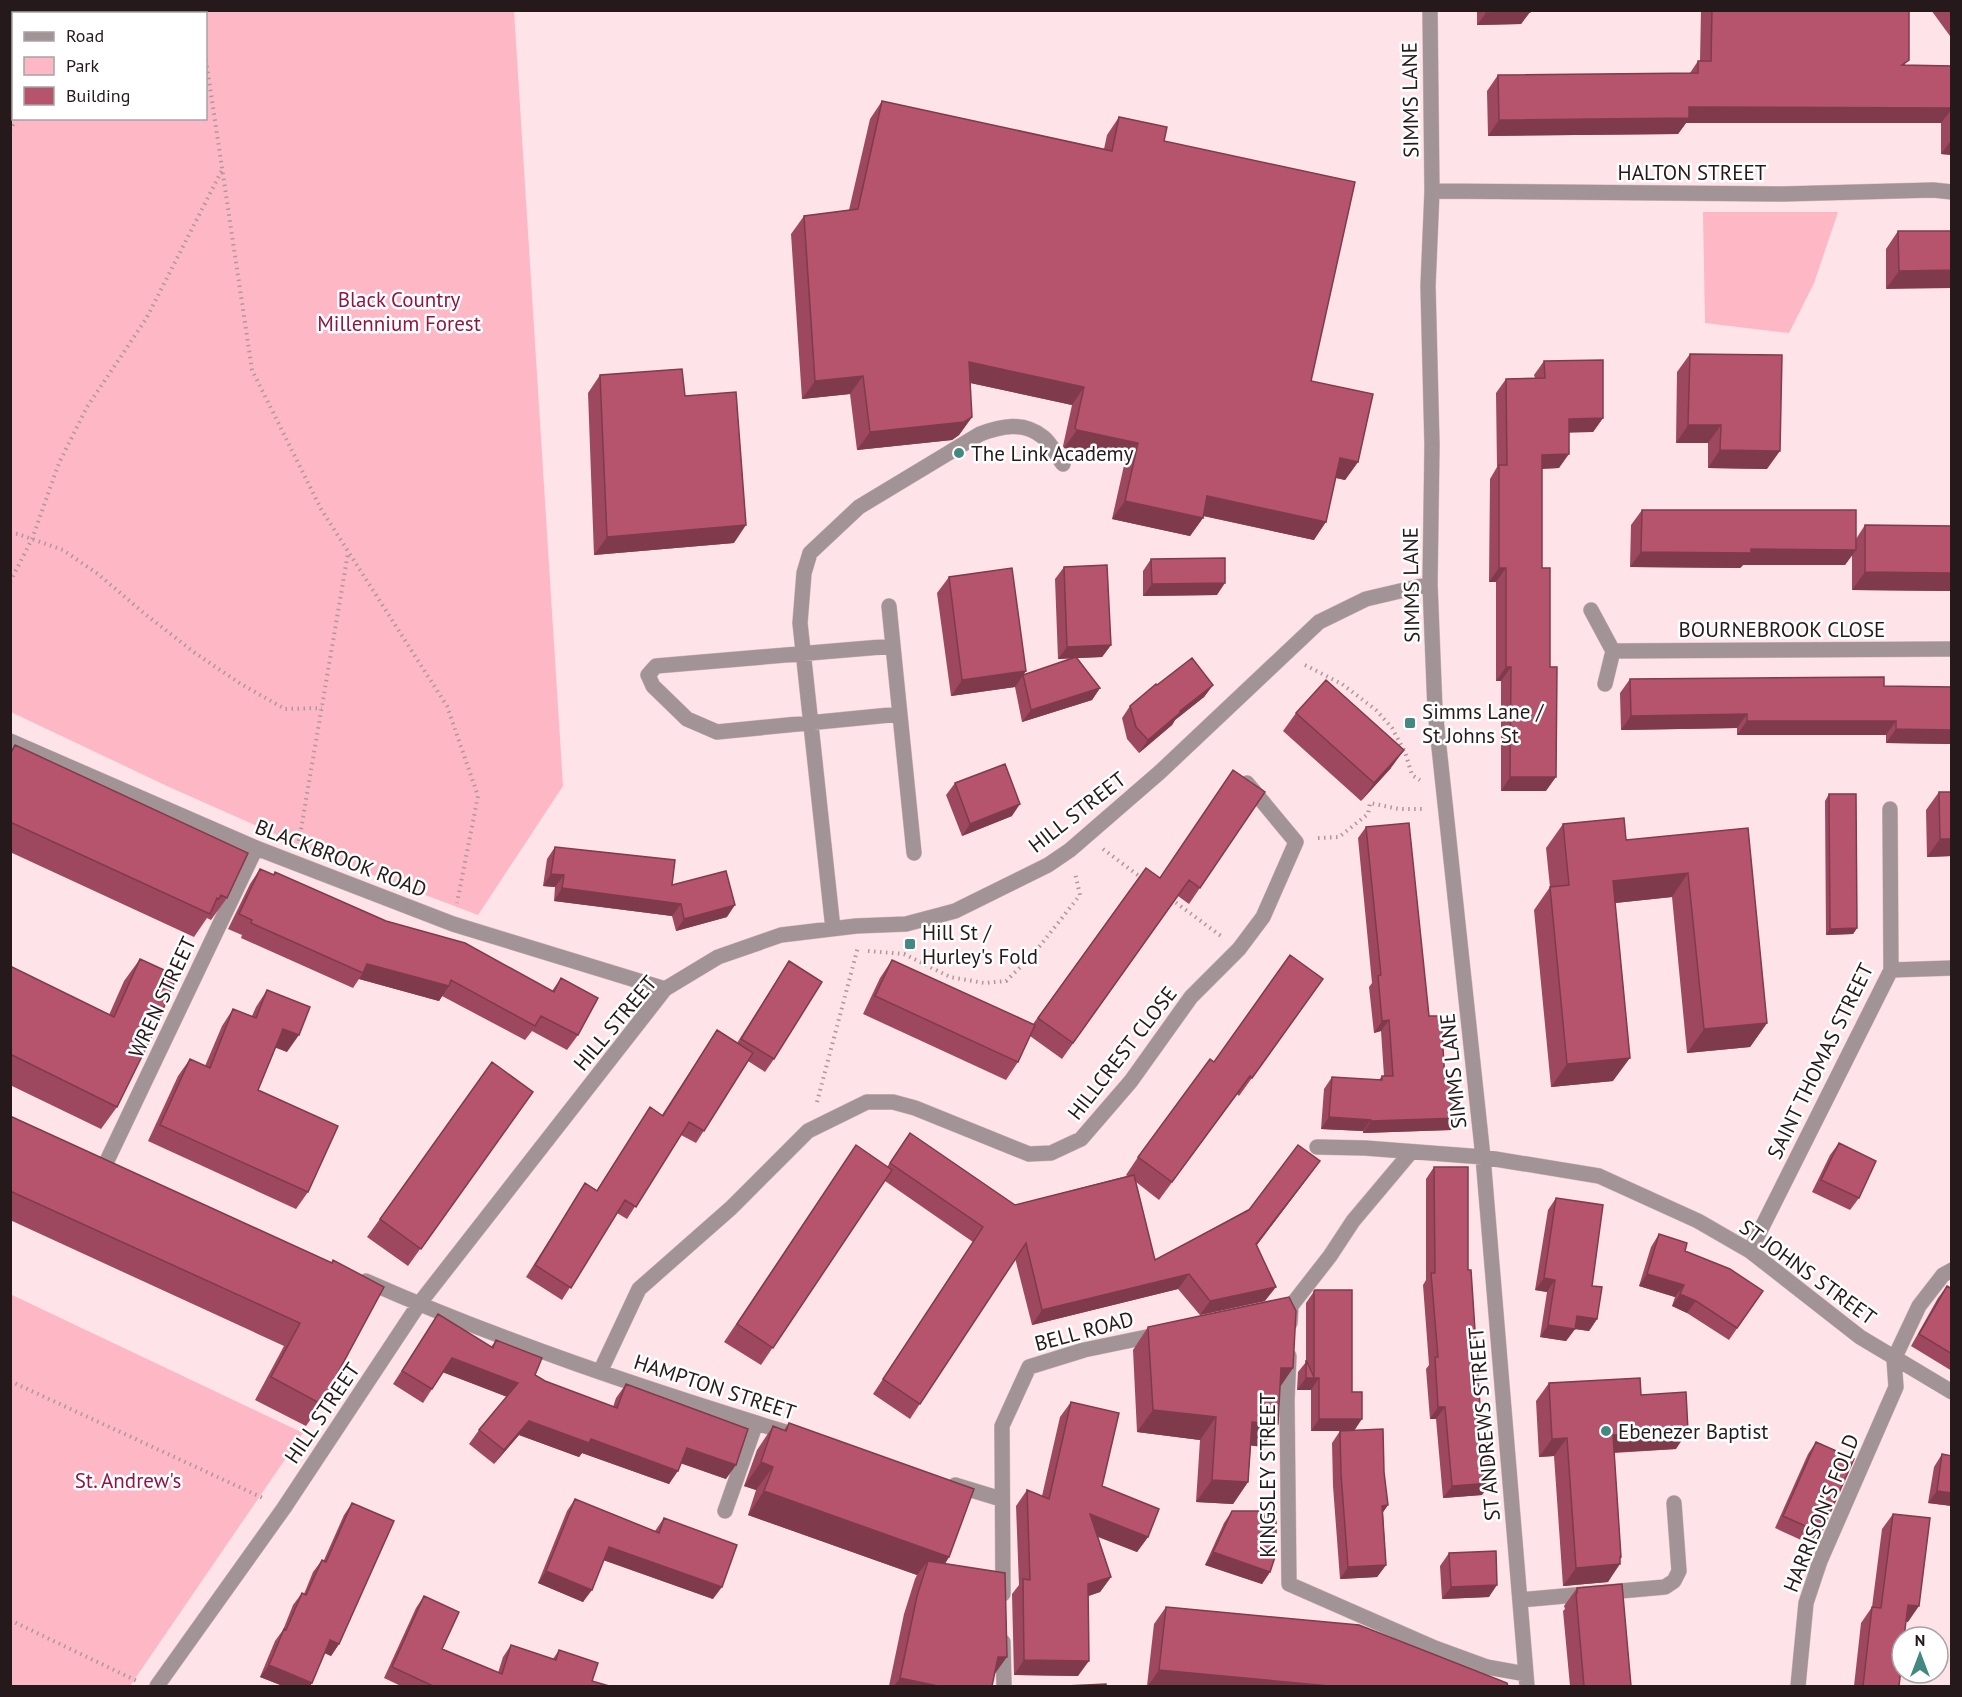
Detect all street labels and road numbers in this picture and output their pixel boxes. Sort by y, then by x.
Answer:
street label: SIMMS LANE [1395,42,1425,158]
street label: HALTON STREET [1618,159,1767,186]
street label: SIMMS LANE [1396,527,1426,643]
street label: BOURNEBROOK CLOSE [1679,616,1885,643]
street label: HILL STREET [1023,765,1131,858]
street label: BLACKBROOK ROAD [251,813,431,903]
street label: WREN STREET [122,932,202,1062]
street label: SAINT THOMAS STREET [1761,958,1879,1163]
street label: HILL STREET [567,970,663,1076]
street label: HILLCREST CLOSE [1061,981,1183,1125]
street label: SIMMS LANE [1434,1012,1472,1130]
street label: ST JOHNS STREET [1734,1213,1882,1331]
street label: BELL ROAD [1032,1305,1136,1357]
street label: ST ANDREWS STREET [1462,1326,1506,1522]
street label: HAMPTON STREET [631,1348,800,1426]
street label: HILL STREET [278,1357,366,1469]
street label: KINGSLEY STREET [1254,1392,1281,1558]
street label: HARRISON'S FOLD [1777,1430,1865,1596]

